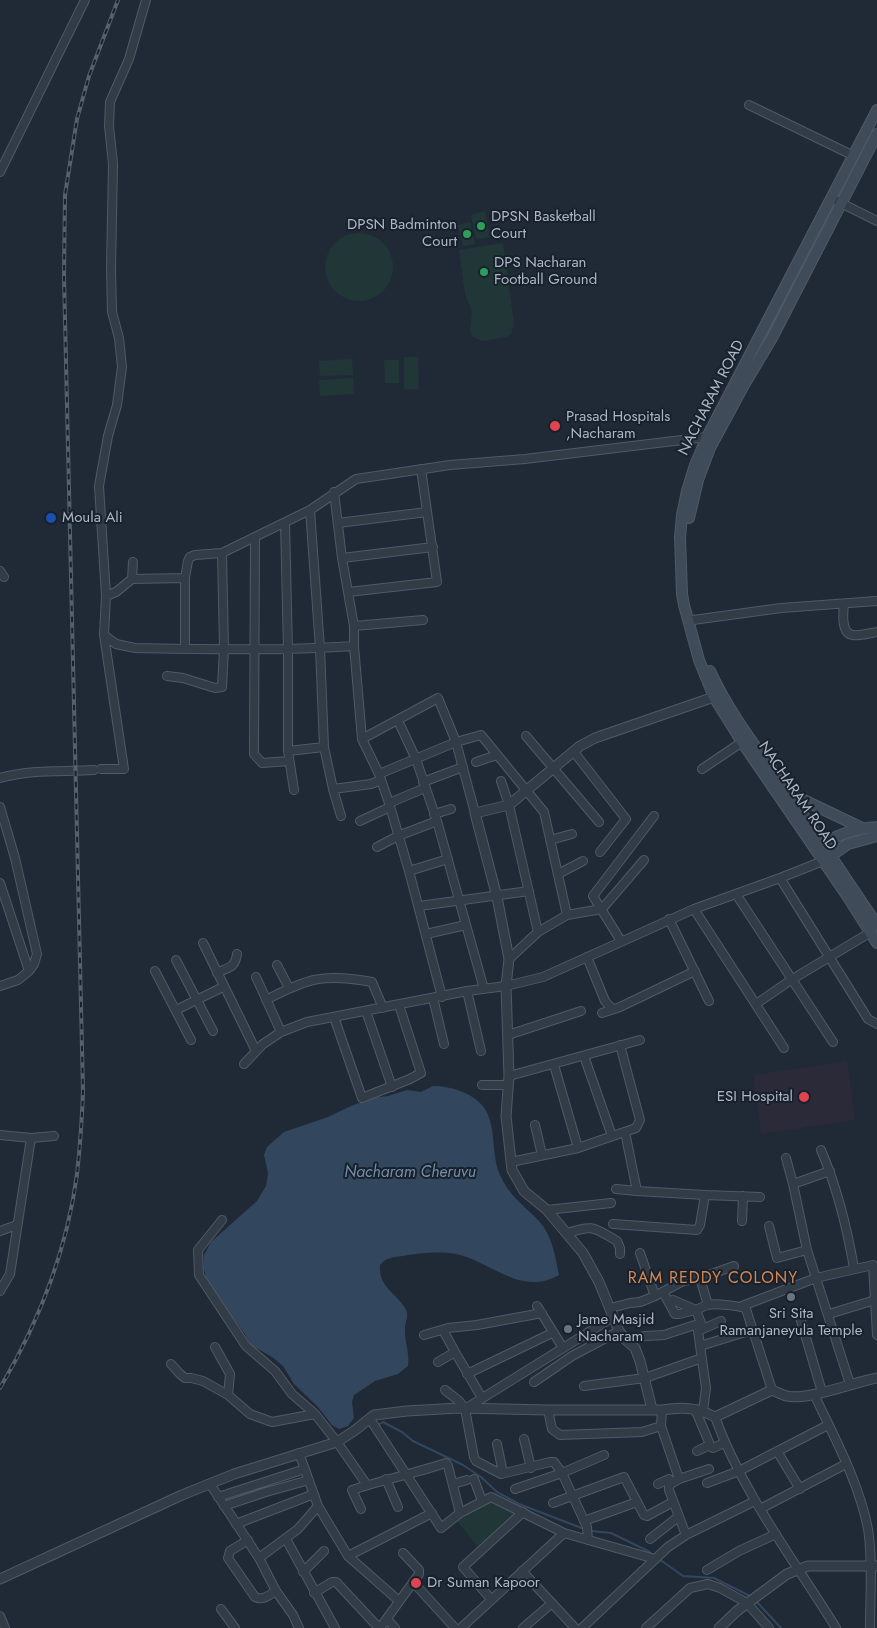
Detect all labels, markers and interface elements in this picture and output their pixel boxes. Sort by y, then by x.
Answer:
place label: DPSN Basketball Court [491,208,596,243]
place label: DPSN Badminton Court [347,216,457,251]
marker: DPSN Basketball Court [475,220,487,232]
marker: DPSN Badminton Court [461,228,473,240]
place label: DPS Nacharan Football Ground [494,254,597,289]
marker: DPS Nacharan Football Ground [478,266,490,278]
street label: NACHARAM ROAD [675,337,749,459]
place label: Prasad Hospitals ,Nacharam [566,408,670,443]
marker: Prasad Hospitals ,Nacharam [548,419,562,433]
place label: Moula Ali [62,509,123,527]
marker: Moula Ali [44,511,58,525]
street label: NACHARAM ROAD [754,738,840,854]
place label: ESI Hospital [717,1088,793,1106]
marker: ESI Hospital [797,1090,811,1104]
water label: Nacharam Cheruvu [344,1163,476,1183]
district label: RAM REDDY COLONY [626,1269,800,1289]
marker: Sri Sita Ramanjaneyula Temple [785,1291,797,1303]
place label: Sri Sita Ramanjaneyula Temple [719,1305,863,1340]
place label: Jame Masjid Nacharam [578,1311,654,1346]
marker: Jame Masjid Nacharam [562,1323,574,1335]
place label: Dr Suman Kapoor [427,1574,540,1592]
marker: Dr Suman Kapoor [409,1576,423,1590]

